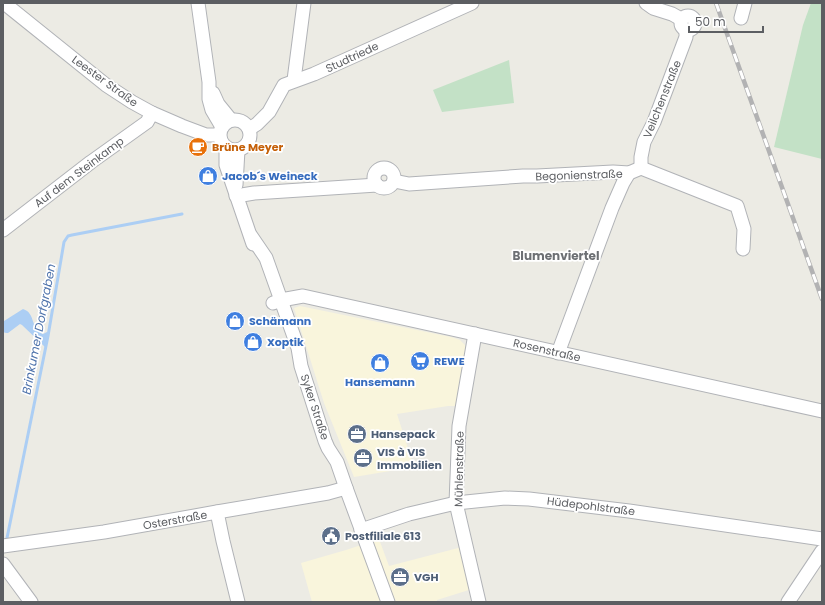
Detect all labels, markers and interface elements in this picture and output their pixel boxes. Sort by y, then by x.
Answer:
scale bar [689,8,763,34]
text: 50 m [695,13,726,30]
street label: Studtriede [323,38,381,76]
street label: Leester Straße [69,52,142,111]
street label: Veilchenstraße [639,57,685,140]
street label: Auf dem Steinkamp [31,133,127,211]
cafe icon: Brüne Meyer [187,136,209,158]
place label: Brüne Meyer [212,139,283,155]
shop icon: Jacob´s Weineck [197,165,219,187]
street label: Begonienstraße [535,165,623,185]
place label: Jacob´s Weineck [222,168,318,184]
district label: Blumenviertel [512,247,600,264]
water label: Brinkumer Dorfgraben [18,262,60,396]
shop icon: Schämann [224,310,246,332]
place label: Schämann [249,313,311,329]
shop icon: Xoptik [242,331,264,353]
place label: Xoptik [267,334,304,350]
street label: Rosenstraße [512,334,583,366]
supermarket icon: REWE [409,350,431,372]
shop icon: Hansemann [369,352,391,374]
place label: REWE [434,353,465,369]
street label: Syker Straße [297,372,333,442]
place label: Hansemann [345,374,415,390]
office icon: Hansepack [346,423,368,445]
place label: Hansepack [371,426,435,442]
street label: Mühlenstraße [450,431,468,507]
place label: VIS à VIS Immobilien [377,444,442,473]
office icon: VIS à VIS Immobilien [352,447,374,469]
street label: Hüdepohlstraße [546,493,636,519]
street label: Osterstraße [142,506,209,534]
public building icon: Postfiliale 613 [320,525,342,547]
place label: Postfiliale 613 [345,528,421,544]
office icon: VGH [389,566,411,588]
place label: VGH [414,569,438,585]

